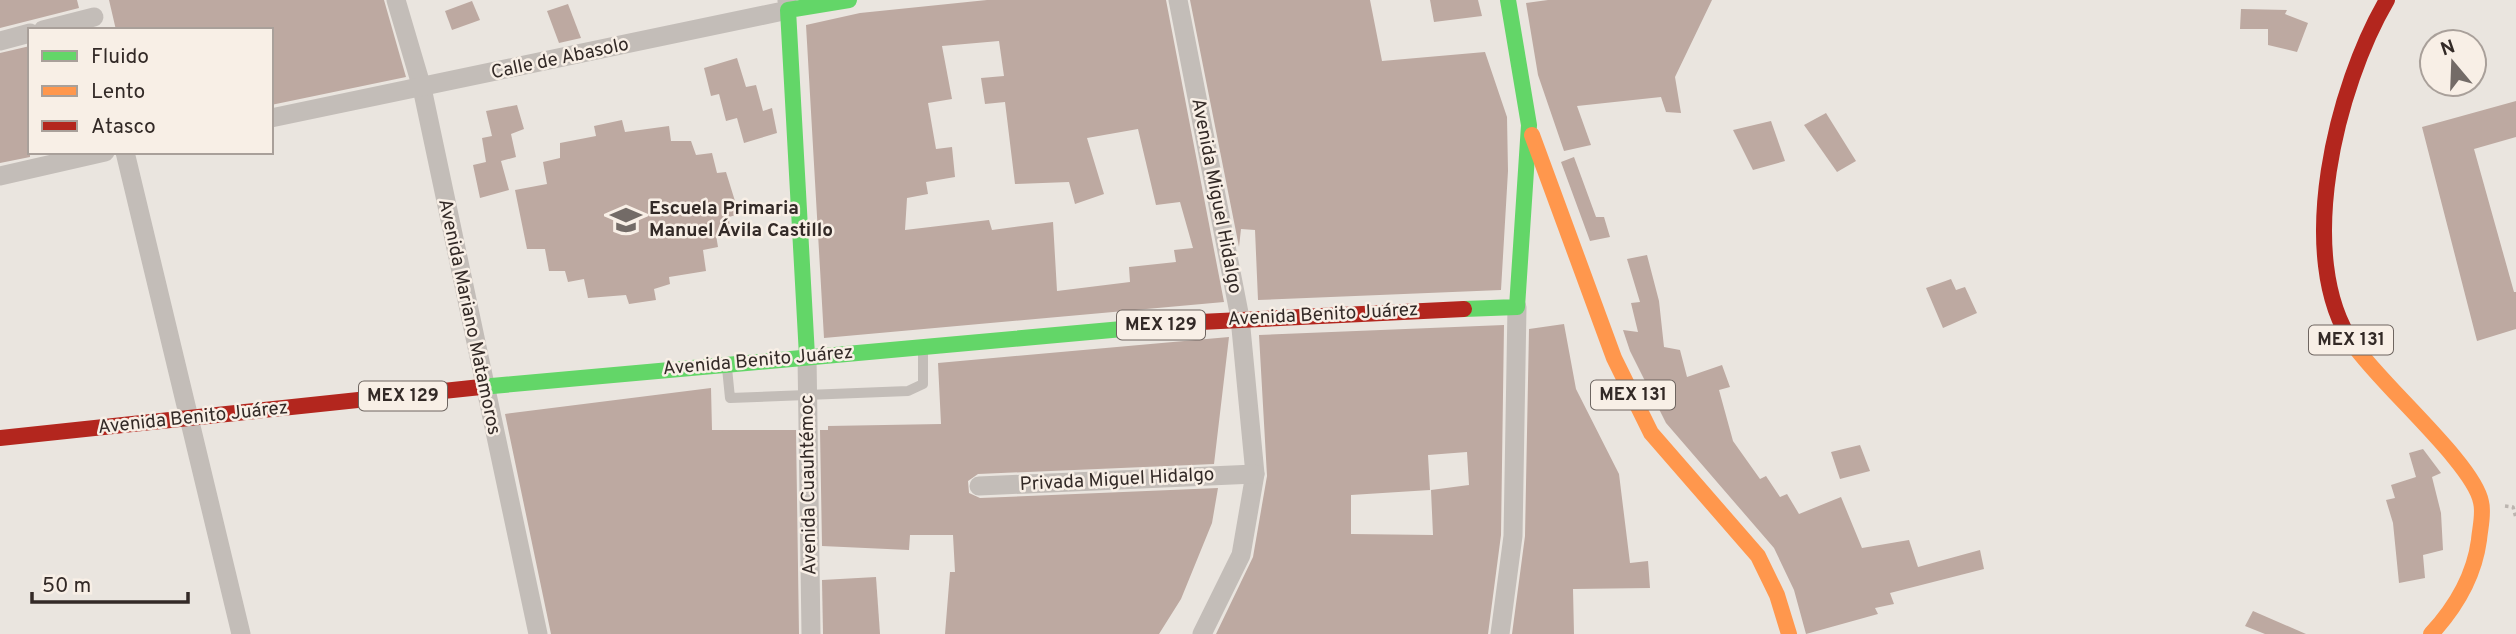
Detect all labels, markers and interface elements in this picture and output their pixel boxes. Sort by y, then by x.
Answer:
legend [28,28,273,154]
north arrow [2418,28,2488,98]
street label: Calle de Abasolo [489,33,631,85]
text: N [2438,35,2458,62]
text: Fluido [91,44,149,71]
text: Lento [91,79,145,106]
street label: Avenida Miguel Hidalgo [1185,96,1247,296]
text: Atasco [91,114,156,141]
street label: Avenida Mariano Matamoros [432,197,506,437]
place label: Escuela Primaria Manuel Ávila Castillo [649,197,833,243]
school or university icon: Escuela Primaria Manuel Ávila Castillo [609,203,643,237]
street label: Avenida Benito Juárez [1227,298,1419,332]
road number: MEX 129 [1117,310,1205,340]
road number: MEX 131 [2309,326,2393,354]
street label: Avenida Benito Juárez [662,341,854,381]
road number: MEX 131 [1591,380,1675,410]
road number: MEX 129 [359,382,447,410]
street label: Avenida Cuauhtémoc [795,394,823,576]
street label: Avenida Benito Juárez [97,396,289,440]
street label: Privada Miguel Hidalgo [1019,463,1215,497]
scale bar [32,560,187,604]
text: 50 m [42,573,91,600]

